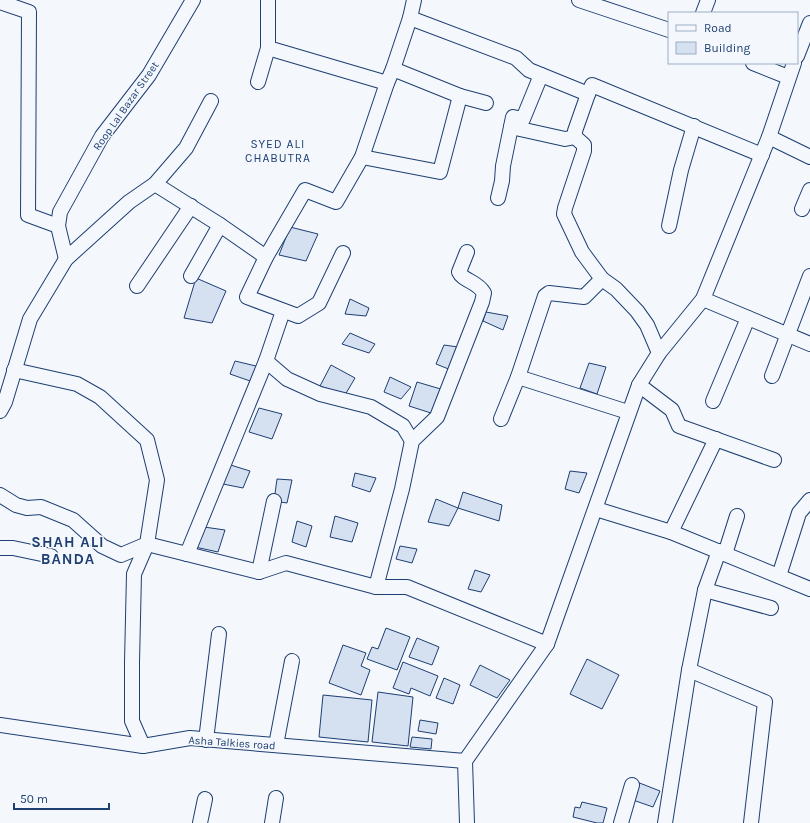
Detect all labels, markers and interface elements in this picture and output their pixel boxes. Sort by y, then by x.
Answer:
legend [668,12,798,64]
text: Road [704,21,732,35]
text: Building [704,41,751,55]
street label: Roop Lal Bazar Street [90,59,162,153]
district label: SYED ALI CHABUTRA [245,137,311,165]
district label: SHAH ALI BANDA [31,533,105,568]
street label: Asha Talkies road [188,733,276,753]
scale bar [14,785,109,811]
text: 50 m [20,792,48,806]

